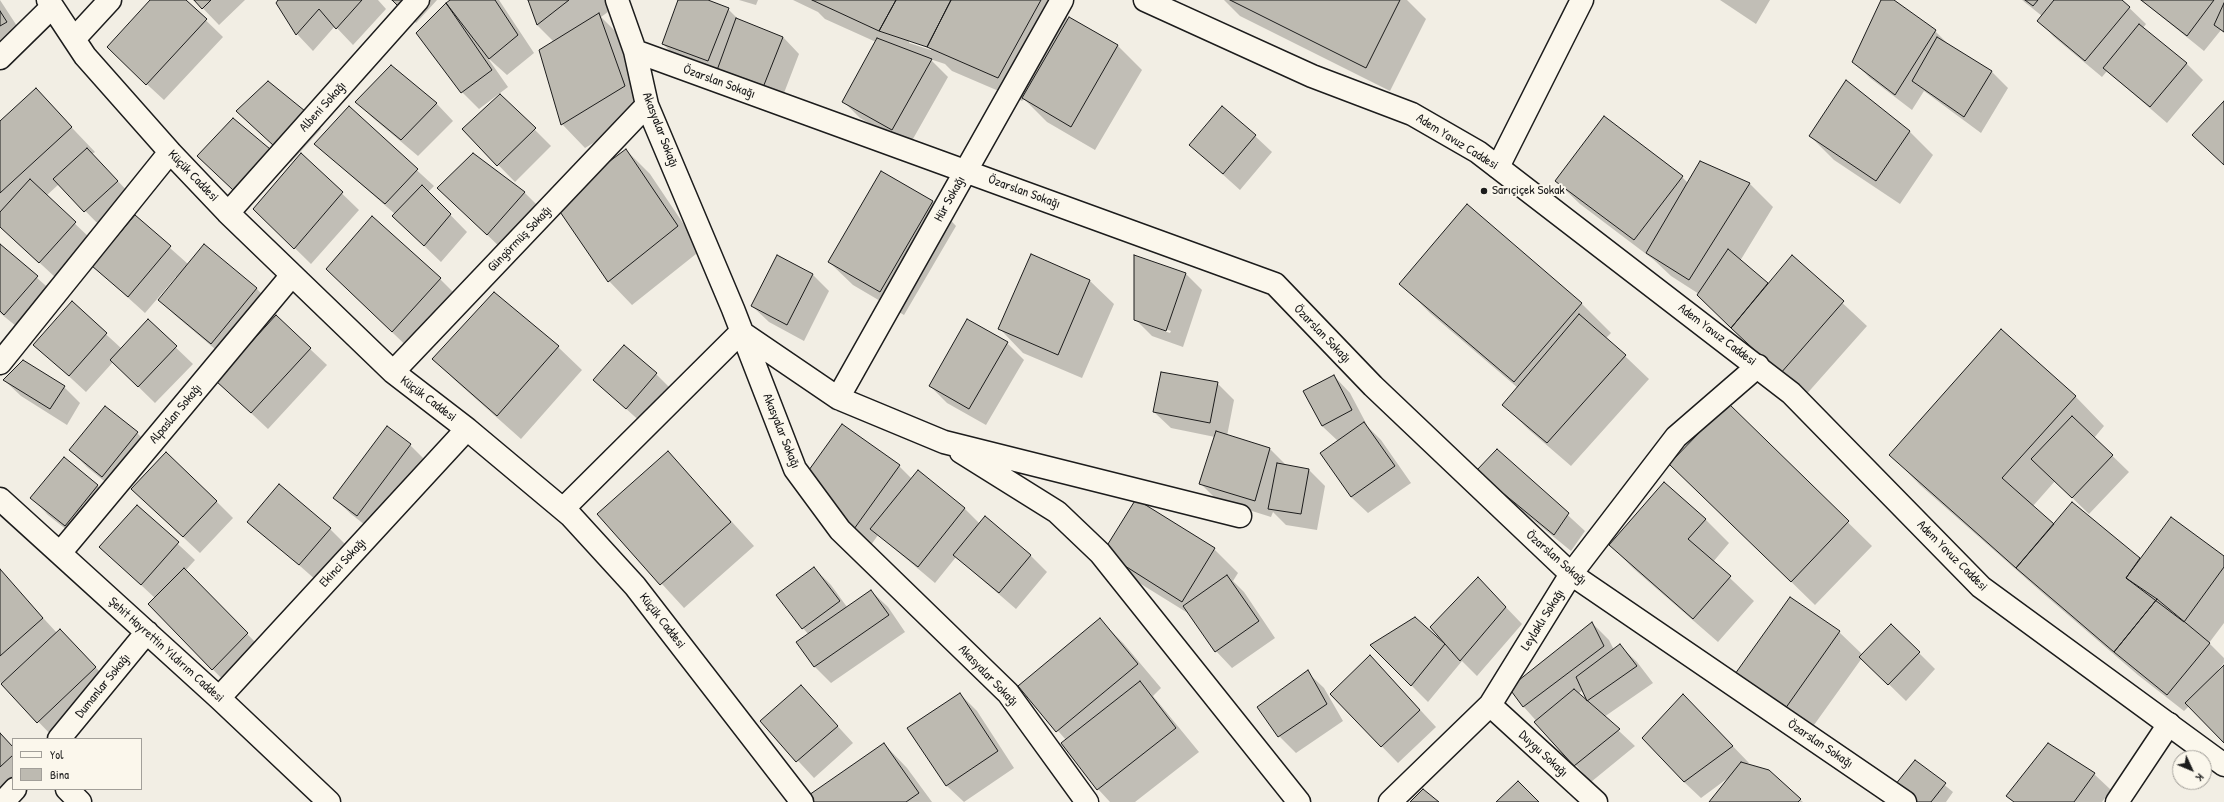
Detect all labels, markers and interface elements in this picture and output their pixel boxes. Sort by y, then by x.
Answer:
street label: Özarslan Sokağı [681,62,757,102]
street label: Albeni Sokağı [296,79,350,135]
street label: Akasyalar Sokağı [638,90,682,170]
street label: Adem Yavuz Caddesi [1413,111,1501,173]
street label: Küçük Caddesi [164,147,222,205]
street label: Özarslan Sokağı [986,172,1062,212]
street label: Hür Sokağı [931,173,969,225]
place label: Sarıçiçek Sokak [1492,183,1565,199]
marker: Sarıçiçek Sokak [1479,186,1489,196]
street label: Güngörmüş Sokağı [485,203,555,275]
street label: Özarslan Sokağı [1290,301,1354,367]
street label: Adem Yavuz Caddesi [1675,301,1759,369]
street label: Küçük Caddesi [397,373,459,425]
street label: Alpaslan Sokağı [146,381,206,447]
street label: Akasyalar Sokağı [759,391,803,471]
street label: Adem Yavuz Caddesi [1913,517,1991,595]
street label: Özarslan Sokağı [1522,527,1590,589]
street label: Ekinci Sokağı [316,535,370,591]
street label: Leylaklı Sokağı [1518,587,1568,653]
street label: Küçük Caddesi [636,590,688,652]
street label: Şehit Hayrettin Yıldırım Caddesi [105,594,227,706]
street label: Akasyalar Sokağı [955,642,1021,710]
street label: Dumanlar Sokağı [72,651,134,721]
street label: Özarslan Sokağı [1784,716,1856,772]
street label: Duygu Sokağı [1515,727,1571,781]
legend [12,738,142,790]
text: Yol [50,746,63,763]
north arrow [2172,750,2212,790]
text: Bina [50,766,69,783]
text: K [2193,771,2207,785]

